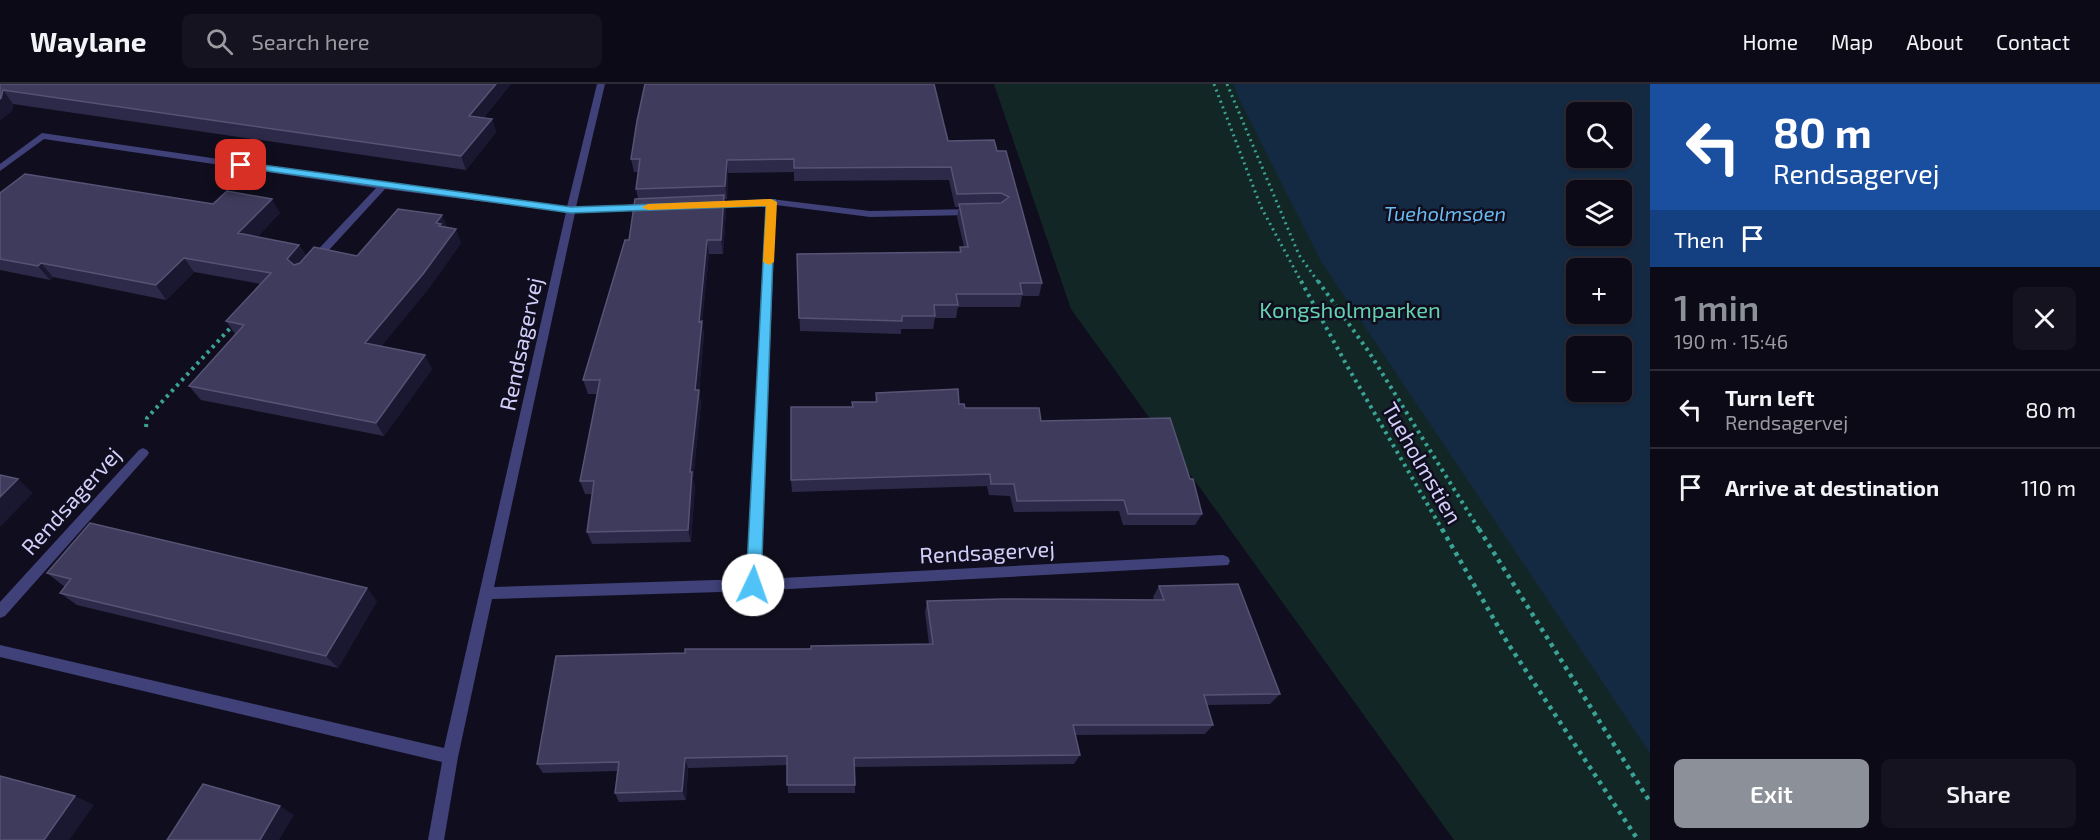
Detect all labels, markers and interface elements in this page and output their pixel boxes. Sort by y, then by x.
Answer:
search box [182,14,602,68]
text: Waylane [30,24,146,58]
icon: search [203,25,236,58]
text: Search here [251,28,370,54]
text: Home [1742,29,1798,54]
text: Map [1831,29,1873,54]
text: About [1906,29,1963,54]
text: Contact [1996,29,2070,54]
map controls [1566,102,1632,402]
button: search [1566,102,1632,168]
text: 80 m [1773,106,1872,156]
icon: left [1674,108,1752,186]
pin [215,139,266,190]
icon: arrive [224,148,257,181]
text: Rendsagervej [1773,157,1939,189]
button: layers [1566,180,1632,246]
water label: Tueholmsøen [1384,201,1506,225]
icon: arrive [1736,222,1769,255]
text: Then [1674,226,1724,252]
button: + [1566,258,1632,324]
street label: Rendsagervej [493,275,548,413]
text: 1 min [1674,285,1759,328]
button: close [2013,287,2076,350]
park label: Kongsholmparken [1259,296,1441,322]
text: 190 m · 15:46 [1674,329,1788,353]
button: − [1566,336,1632,402]
text: Turn left [1725,384,1814,410]
icon: left [1674,393,1707,426]
text: 80 m [2025,396,2076,422]
street label: Tueholmstien [1378,397,1468,528]
text: Rendsagervej [1725,410,1848,434]
street label: Rendsagervej [15,441,126,560]
icon: arrive [1674,471,1707,504]
text: Arrive at destination [1725,474,1939,500]
text: 110 m [2021,474,2076,500]
street label: Rendsagervej [919,534,1055,569]
position arrow [721,553,785,617]
button: Exit [1674,759,1869,828]
button: Share [1881,759,2076,828]

